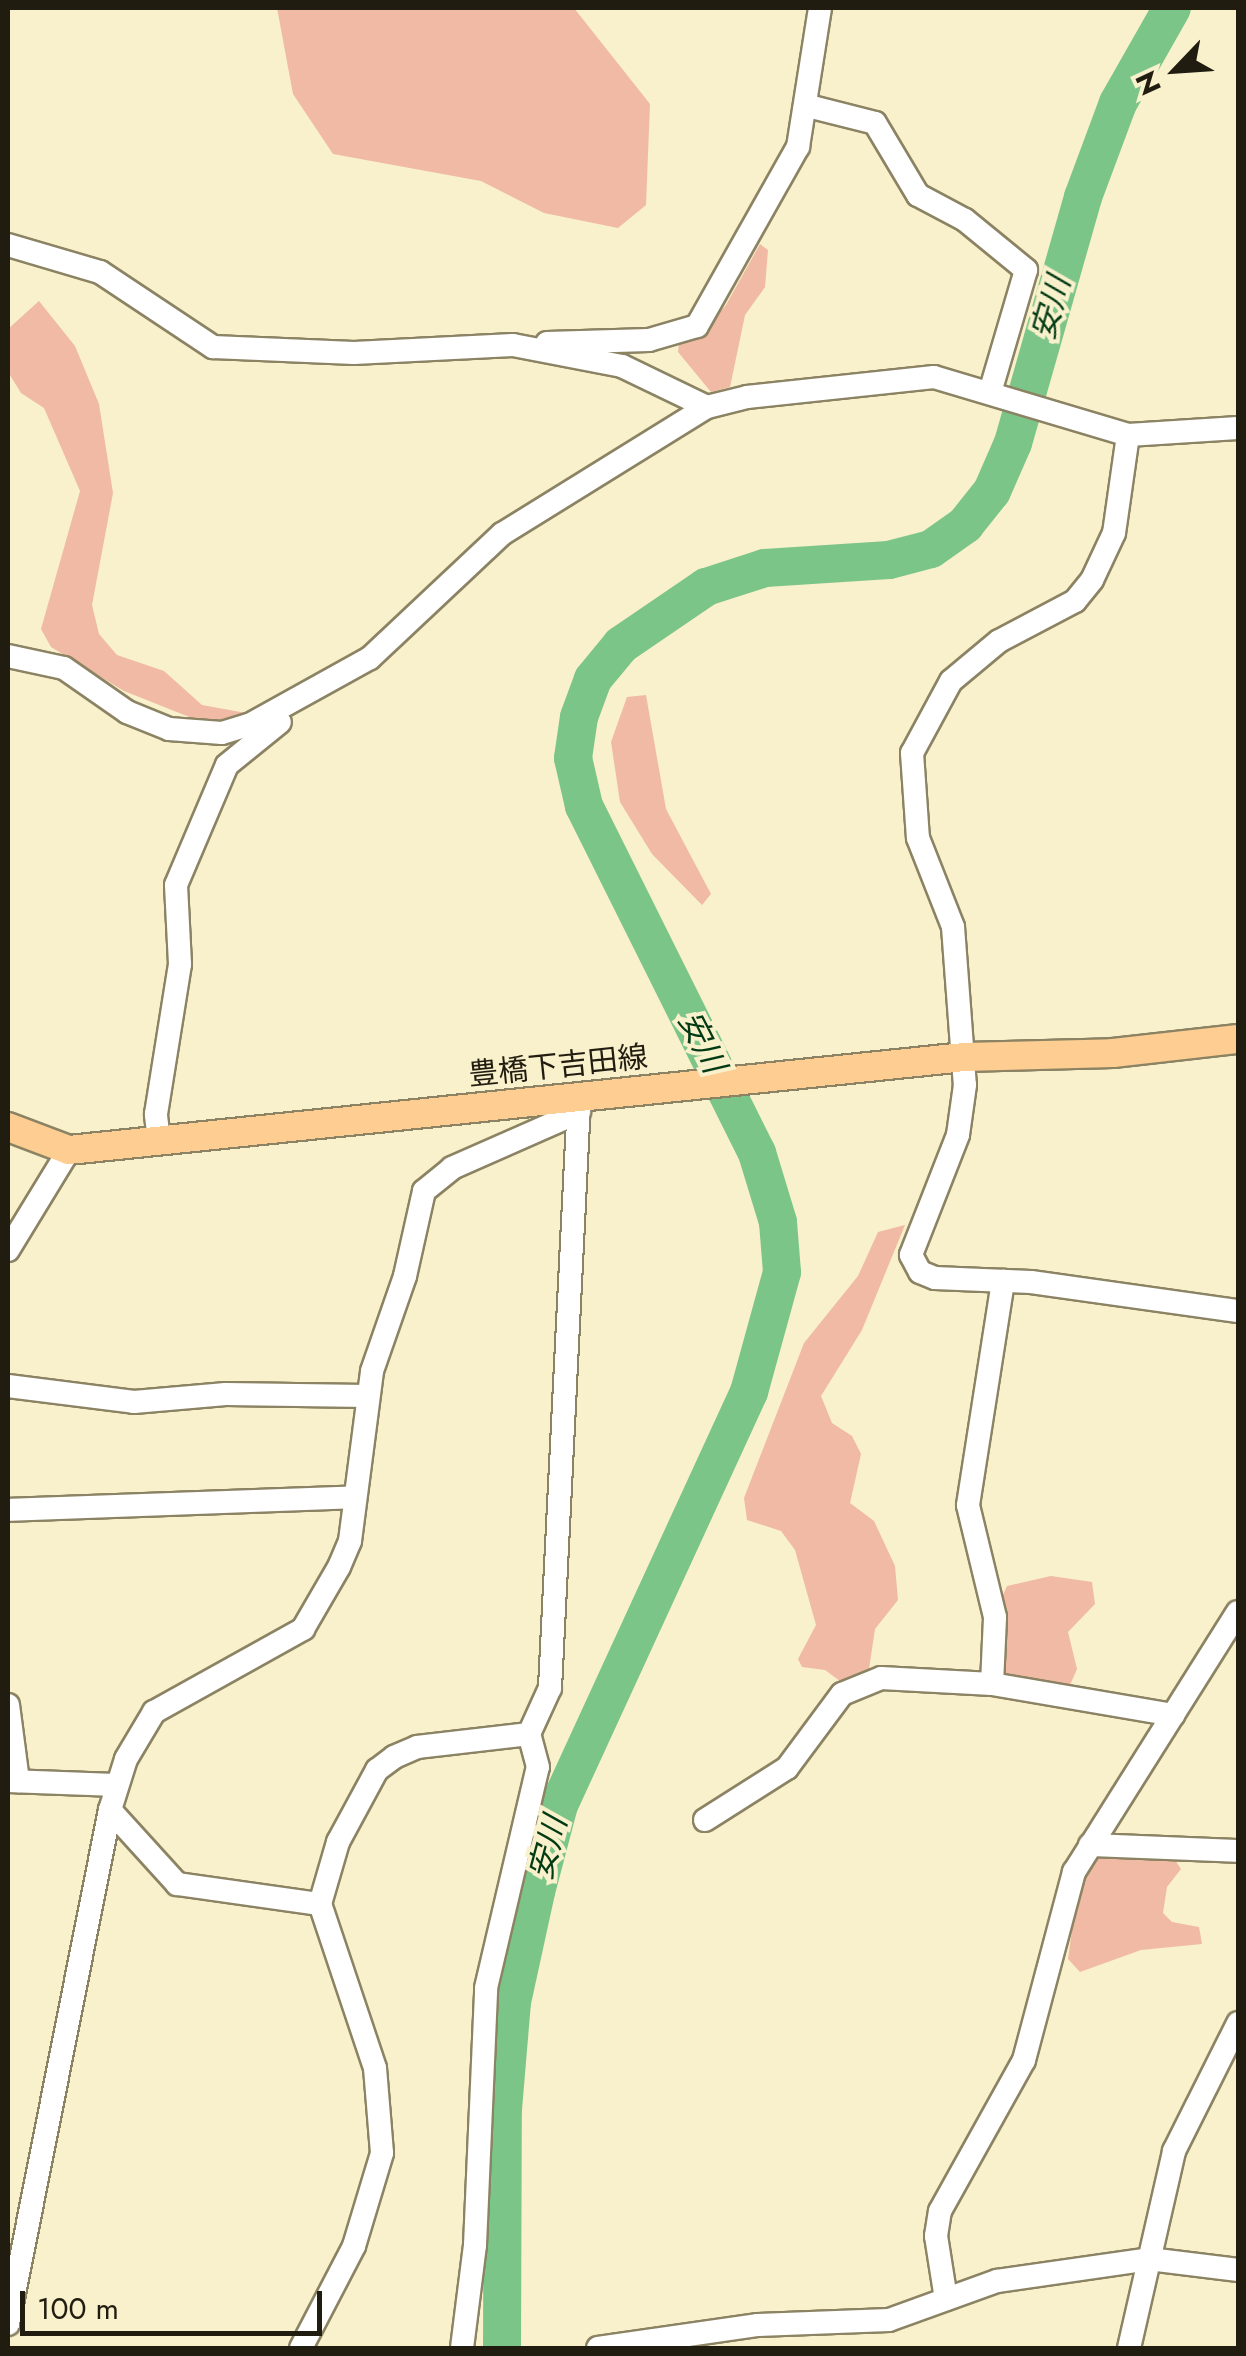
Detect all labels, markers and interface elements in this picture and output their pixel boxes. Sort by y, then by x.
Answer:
north arrow [1126,20,1226,120]
text: N [1125,64,1172,102]
water label: 安川 [1024,272,1078,344]
water label: 安川 [670,1005,734,1079]
street label: 豊橋下吉田線 [467,1039,649,1093]
water label: 安川 [521,1812,575,1884]
scale bar [25,2271,328,2333]
text: 100 m [37,2287,119,2330]

